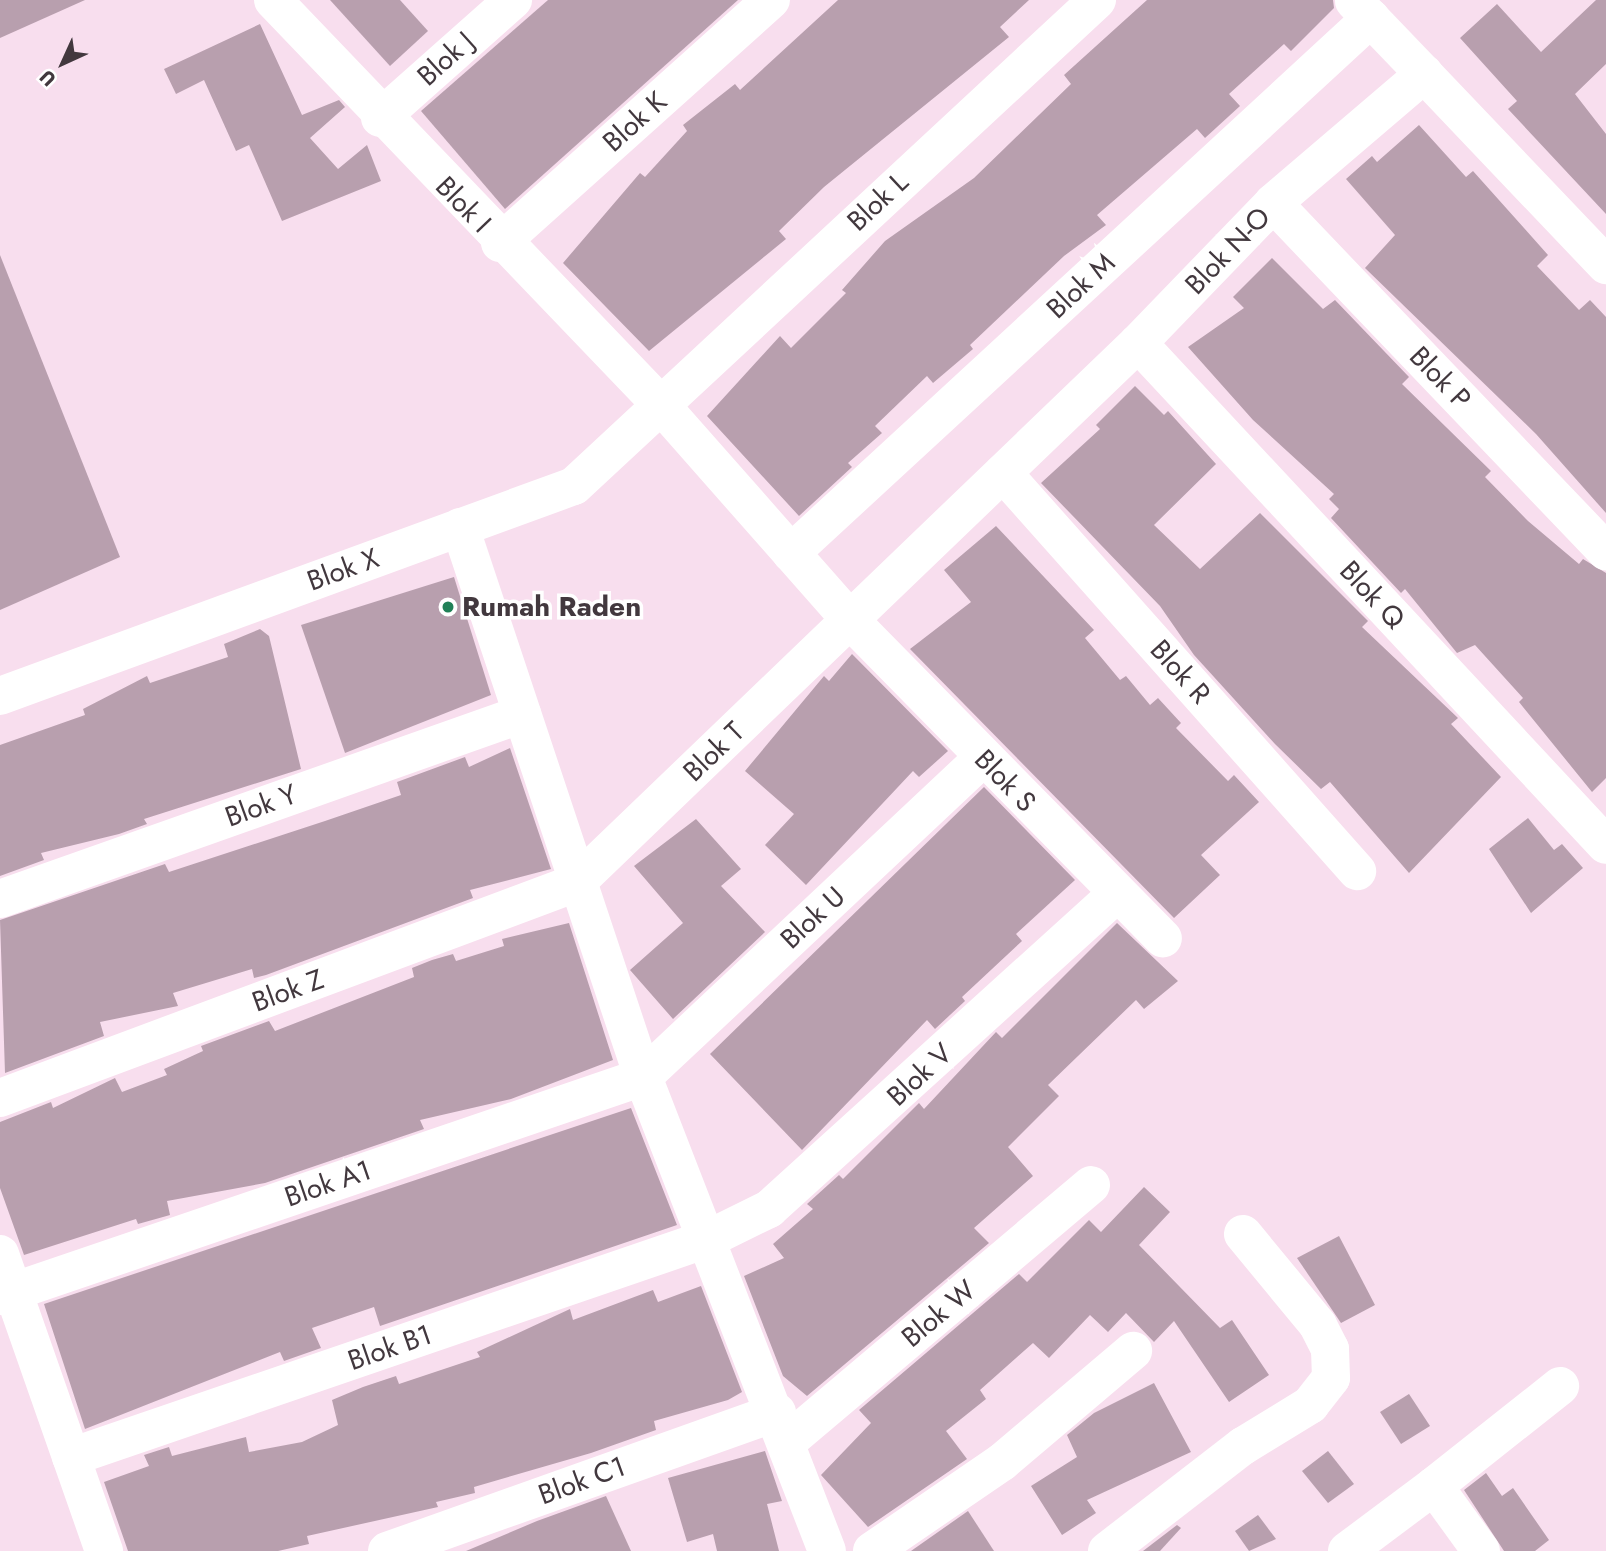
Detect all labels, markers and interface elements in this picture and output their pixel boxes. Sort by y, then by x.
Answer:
street label: Blok J [411,25,481,93]
north arrow [28,28,98,98]
text: U [34,64,62,92]
street label: Blok K [596,85,674,159]
street label: Blok L [841,166,915,238]
street label: Blok I [428,170,498,240]
street label: Blok N-O [1178,201,1278,301]
street label: Blok M [1040,246,1122,326]
street label: Blok P [1402,340,1478,416]
street label: Blok X [303,542,383,598]
street label: Blok Q [1332,554,1412,636]
place label: Rumah Raden [462,590,641,624]
marker: Rumah Raden [440,599,456,615]
street label: Blok R [1143,633,1217,711]
street label: Blok T [677,715,751,789]
street label: Blok S [967,743,1043,819]
street label: Blok Y [221,778,301,834]
street label: Blok U [774,880,852,956]
street label: Blok Z [248,963,328,1019]
street label: Blok V [881,1037,959,1113]
street label: Blok A1 [280,1154,376,1214]
street label: Blok W [895,1274,983,1354]
street label: Blok B1 [344,1318,436,1378]
street label: Blok C1 [534,1450,630,1512]

